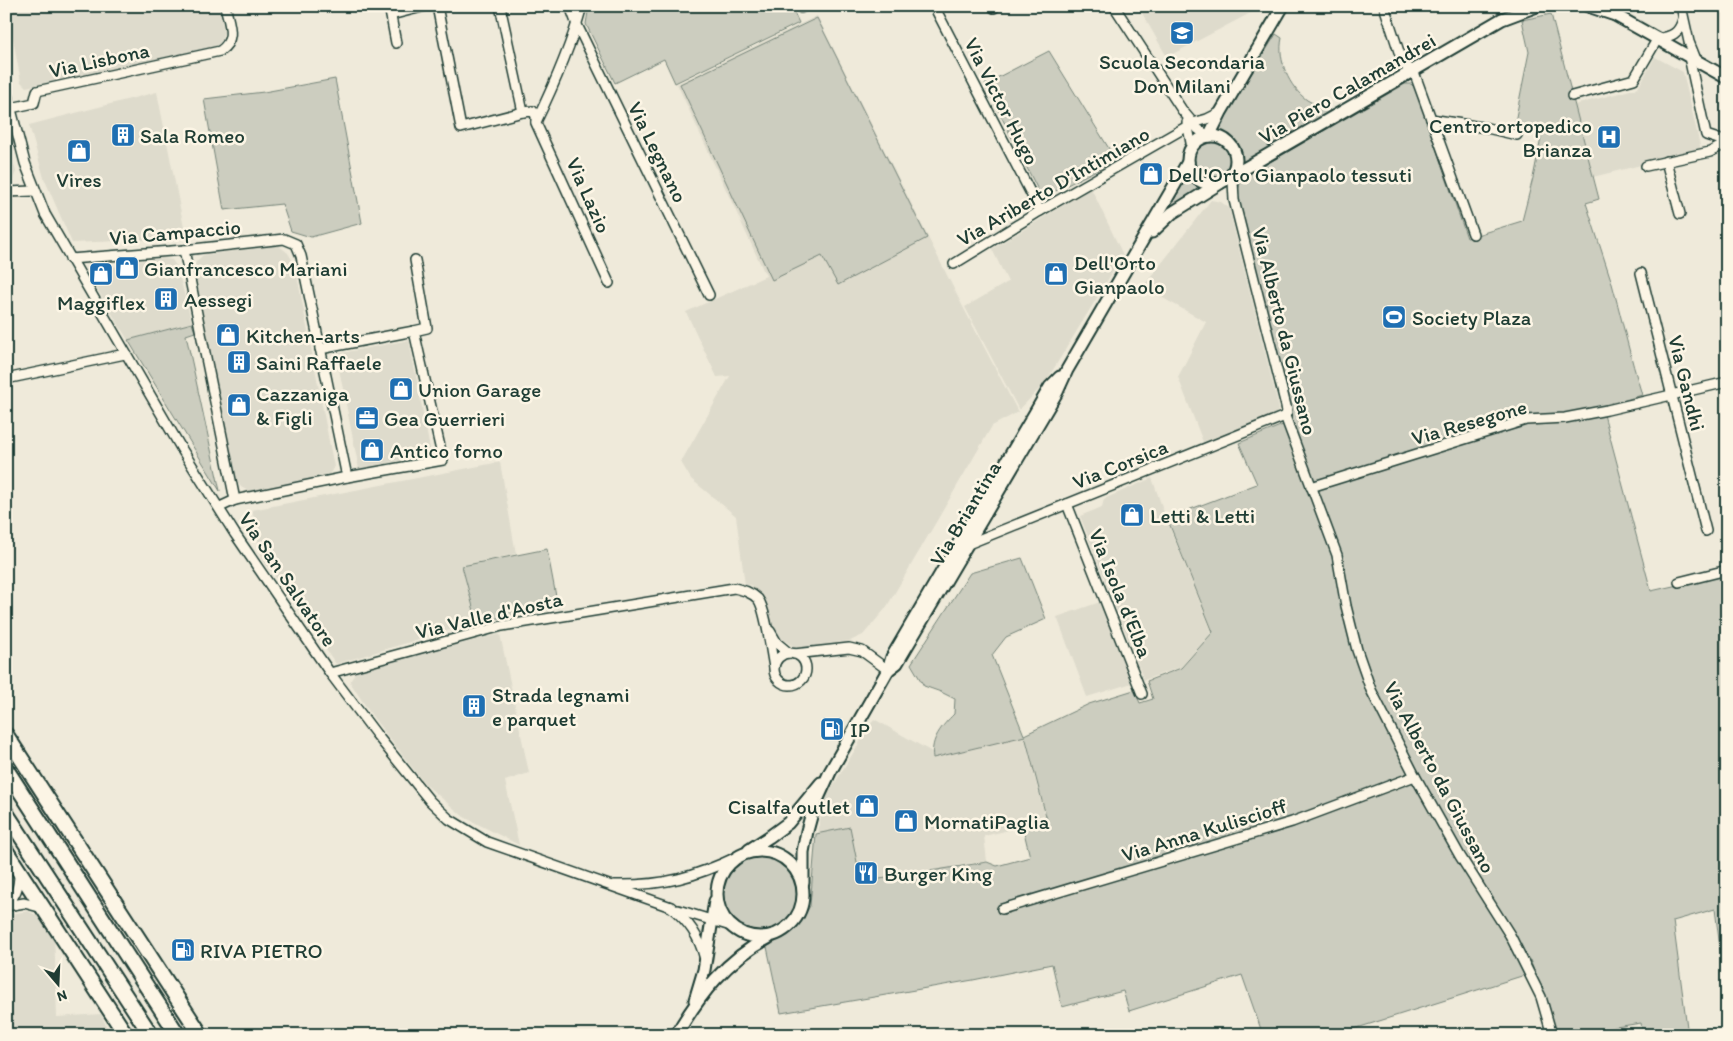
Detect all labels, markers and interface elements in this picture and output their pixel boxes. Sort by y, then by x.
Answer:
school or university icon: Scuola Secondaria Don Milani [1169,20,1195,46]
street label: Via Piero Calamandrei [1254,27,1440,149]
street label: Via Victor Hugo [959,33,1045,169]
street label: Via Lisbona [47,37,151,83]
place label: Scuola Secondaria Don Milani [1099,49,1265,98]
street label: Via Legnano [623,98,693,206]
place label: Centro ortopedico Brianza [1429,113,1592,162]
street label: Via Ariberto D'Intimiano [952,121,1154,251]
building icon: Sala Romeo [110,122,136,148]
place label: Sala Romeo [140,123,245,148]
hospital icon: Centro ortopedico Brianza [1596,124,1622,150]
shop icon: Vires [66,138,92,164]
street label: Via Lazio [561,153,617,237]
shop icon: Dell'Orto Gianpaolo tessuti [1138,161,1164,187]
place label: Dell'Orto Gianpaolo tessuti [1168,162,1412,187]
place label: Vires [56,167,102,192]
street label: Via Campaccio [108,214,242,250]
street label: Via Alberto da Giussano [1247,224,1323,438]
place label: Dell'Orto Gianpaolo [1074,250,1165,299]
shop icon: Gianfrancesco Mariani [114,255,140,281]
place label: Gianfrancesco Mariani [144,256,348,281]
shop icon: Maggiflex [88,261,114,287]
shop icon: Dell'Orto Gianpaolo [1043,261,1069,287]
building icon: Aessegi [153,286,179,312]
place label: Aessegi [184,287,252,312]
place label: Maggiflex [57,290,145,315]
sports icon: Society Plaza [1381,304,1407,330]
place label: Society Plaza [1412,305,1531,330]
shop icon: Kitchen-arts [215,322,241,348]
place label: Kitchen-arts [246,323,360,348]
street label: Via Gandhi [1663,333,1711,433]
building icon: Saini Raffaele [226,349,252,375]
place label: Saini Raffaele [256,350,382,375]
shop icon: Union Garage [388,376,414,402]
place label: Union Garage [418,377,541,402]
place label: Cazzaniga & Figli [256,381,349,430]
shop icon: Cazzaniga & Figli [226,392,252,418]
street label: Via Resegone [1409,394,1529,450]
office icon: Gea Guerrieri [354,405,380,431]
place label: Gea Guerrieri [384,406,505,431]
street label: Via Corsica [1069,434,1171,494]
shop icon: Antico forno [359,437,385,463]
place label: Antico forno [390,438,503,463]
street label: Via Briantina [924,456,1006,570]
shop icon: Letti & Letti [1119,502,1145,528]
place label: Letti & Letti [1150,503,1255,528]
street label: Via San Salvatore [234,507,342,651]
street label: Via Isola d'Elba [1084,525,1158,661]
street label: Via Valle d'Aosta [413,586,565,644]
street label: Via Alberto da Giussano [1379,677,1501,877]
place label: Strada legnami e parquet [492,682,630,731]
building icon: Strada legnami e parquet [461,693,487,719]
fuel station icon: IP [819,716,845,742]
place label: IP [850,717,870,742]
shop icon: Cisalfa outlet [854,793,880,819]
street label: Via Anna Kuliscioff [1118,793,1290,867]
place label: Cisalfa outlet [728,794,850,819]
shop icon: MornatiPaglia [893,808,919,834]
place label: MornatiPaglia [924,809,1050,834]
restaurant icon: Burger King [853,860,879,886]
place label: Burger King [884,861,993,886]
fuel station icon: RIVA PIETRO [170,937,196,963]
place label: RIVA PIETRO [200,938,323,963]
north arrow [32,958,82,1008]
text: N [55,986,69,1005]

